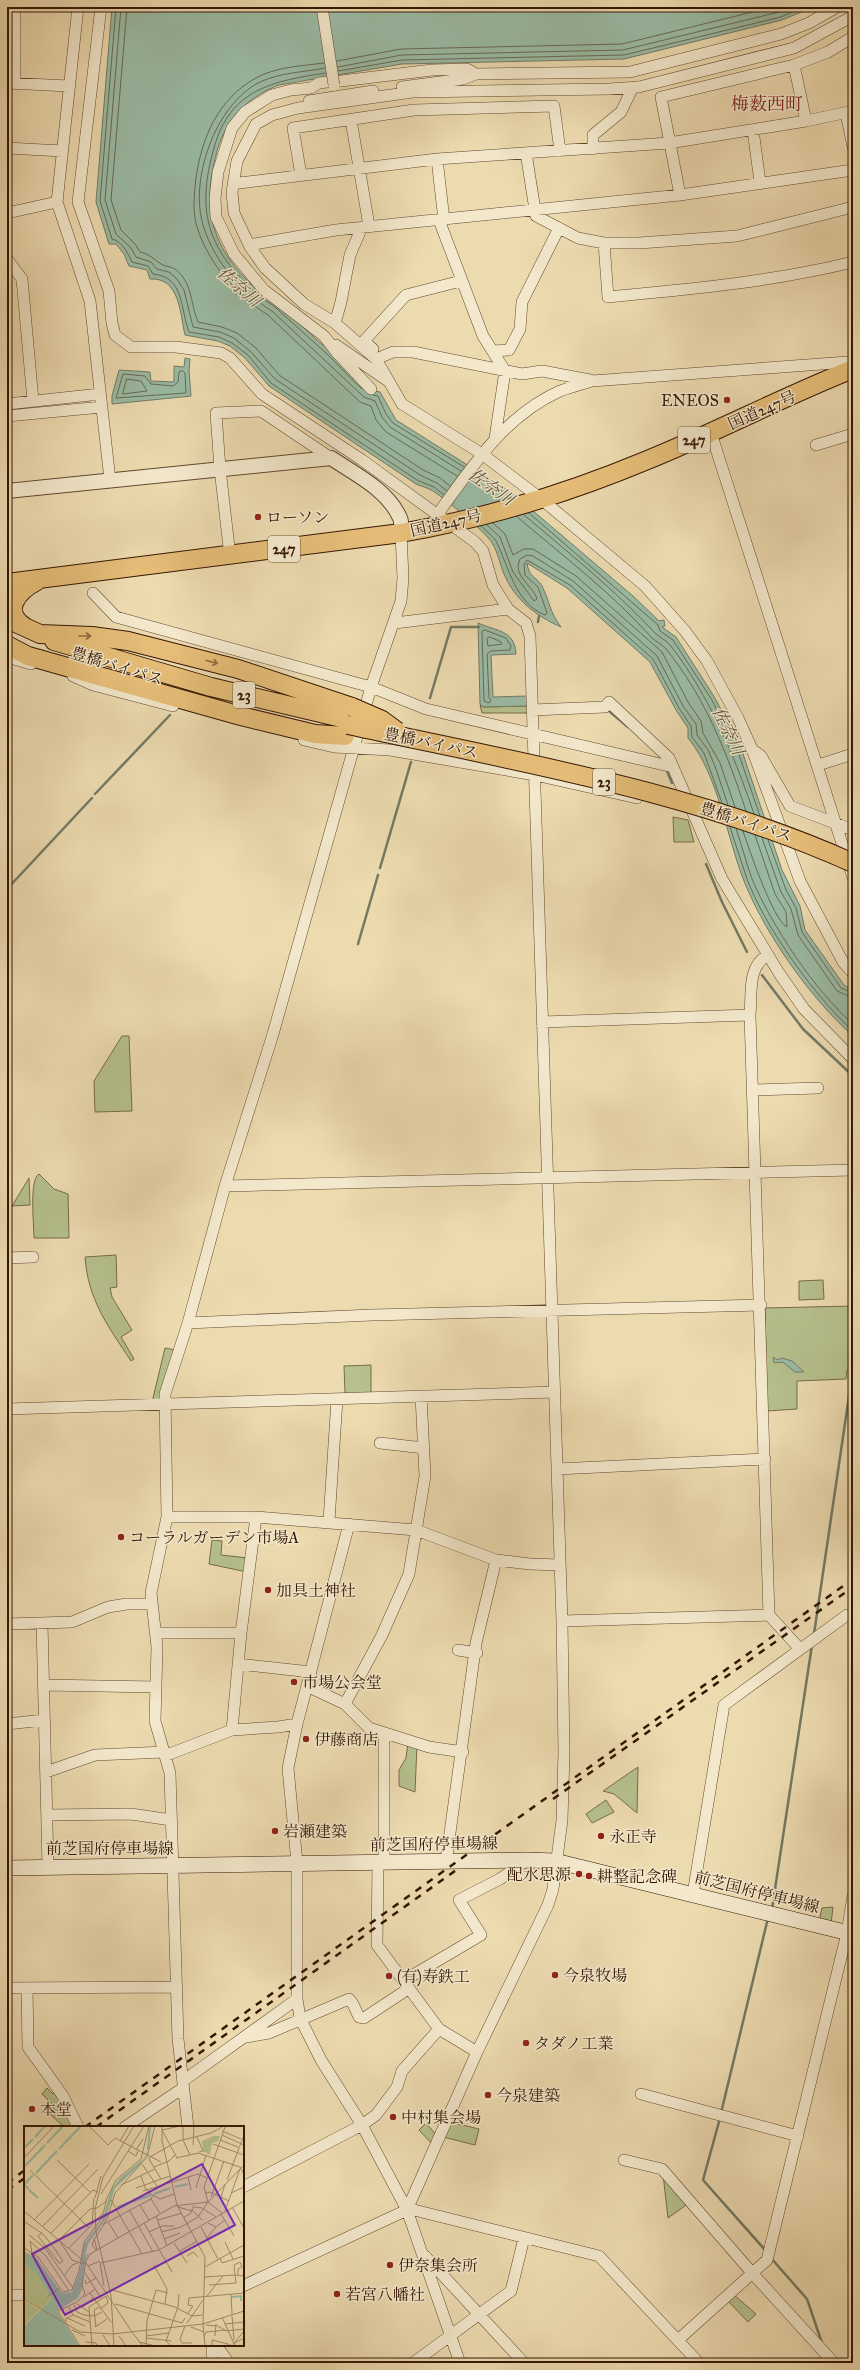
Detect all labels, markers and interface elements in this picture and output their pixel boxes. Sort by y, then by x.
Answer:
district label: 梅薮西町 [731,93,803,115]
water label: 佐奈川 [213,262,267,313]
street label: 国道247号 [725,387,799,433]
place label: ENEOS [661,391,719,410]
marker: ENEOS [722,395,732,405]
road number: 247 [678,427,710,453]
water label: 佐奈川 [464,464,520,511]
street label: 国道247号 [408,506,484,540]
place label: ローソン [266,508,329,527]
marker: ローソン [253,512,263,522]
road number: 247 [268,536,300,562]
one-way arrow [78,632,91,640]
street label: 豊橋バイパス [68,643,166,689]
one-way arrow [205,659,218,666]
road number: 23 [233,682,255,708]
water label: 佐奈川 [707,703,749,760]
street label: 豊橋バイパス [382,724,480,762]
road number: 23 [593,769,615,795]
street label: 豊橋バイパス [698,798,794,846]
place label: コーラルガーデン市場A [129,1528,299,1547]
marker: コーラルガーデン市場A [116,1532,126,1542]
place label: 加具土神社 [276,1581,356,1600]
marker: 加具土神社 [263,1585,273,1595]
place label: 市場公会堂 [302,1673,382,1692]
marker: 市場公会堂 [289,1677,299,1687]
place label: 伊藤商店 [314,1730,378,1749]
marker: 伊藤商店 [301,1734,311,1744]
place label: 岩瀬建築 [283,1822,347,1841]
marker: 岩瀬建築 [270,1826,280,1836]
place label: 永正寺 [609,1827,657,1846]
marker: 永正寺 [596,1831,606,1841]
street label: 前芝国府停車場線 [370,1833,498,1855]
street label: 前芝国府停車場線 [46,1839,174,1858]
place label: 配水思源 [507,1865,571,1884]
place label: 耕整記念碑 [597,1867,677,1886]
street label: 前芝国府停車場線 [693,1867,821,1917]
marker: 配水思源 [574,1869,584,1879]
marker: 耕整記念碑 [584,1871,594,1881]
place label: 今泉牧場 [563,1966,627,1985]
place label: (有)寿鉄工 [397,1967,470,1987]
marker: 今泉牧場 [550,1970,560,1980]
marker: (有)寿鉄工 [384,1971,394,1981]
place label: タダノ工業 [534,2034,614,2053]
marker: タダノ工業 [521,2038,531,2048]
place label: 今泉建築 [496,2086,560,2105]
marker: 今泉建築 [483,2090,493,2100]
place label: 本堂 [40,2100,72,2119]
marker: 本堂 [27,2104,37,2114]
place label: 中村集会場 [401,2108,481,2127]
marker: 中村集会場 [388,2112,398,2122]
inset map [24,2126,244,2346]
place label: 伊奈集会所 [398,2256,478,2275]
marker: 伊奈集会所 [385,2260,395,2270]
place label: 若宮八幡社 [345,2285,425,2304]
marker: 若宮八幡社 [332,2289,342,2299]

